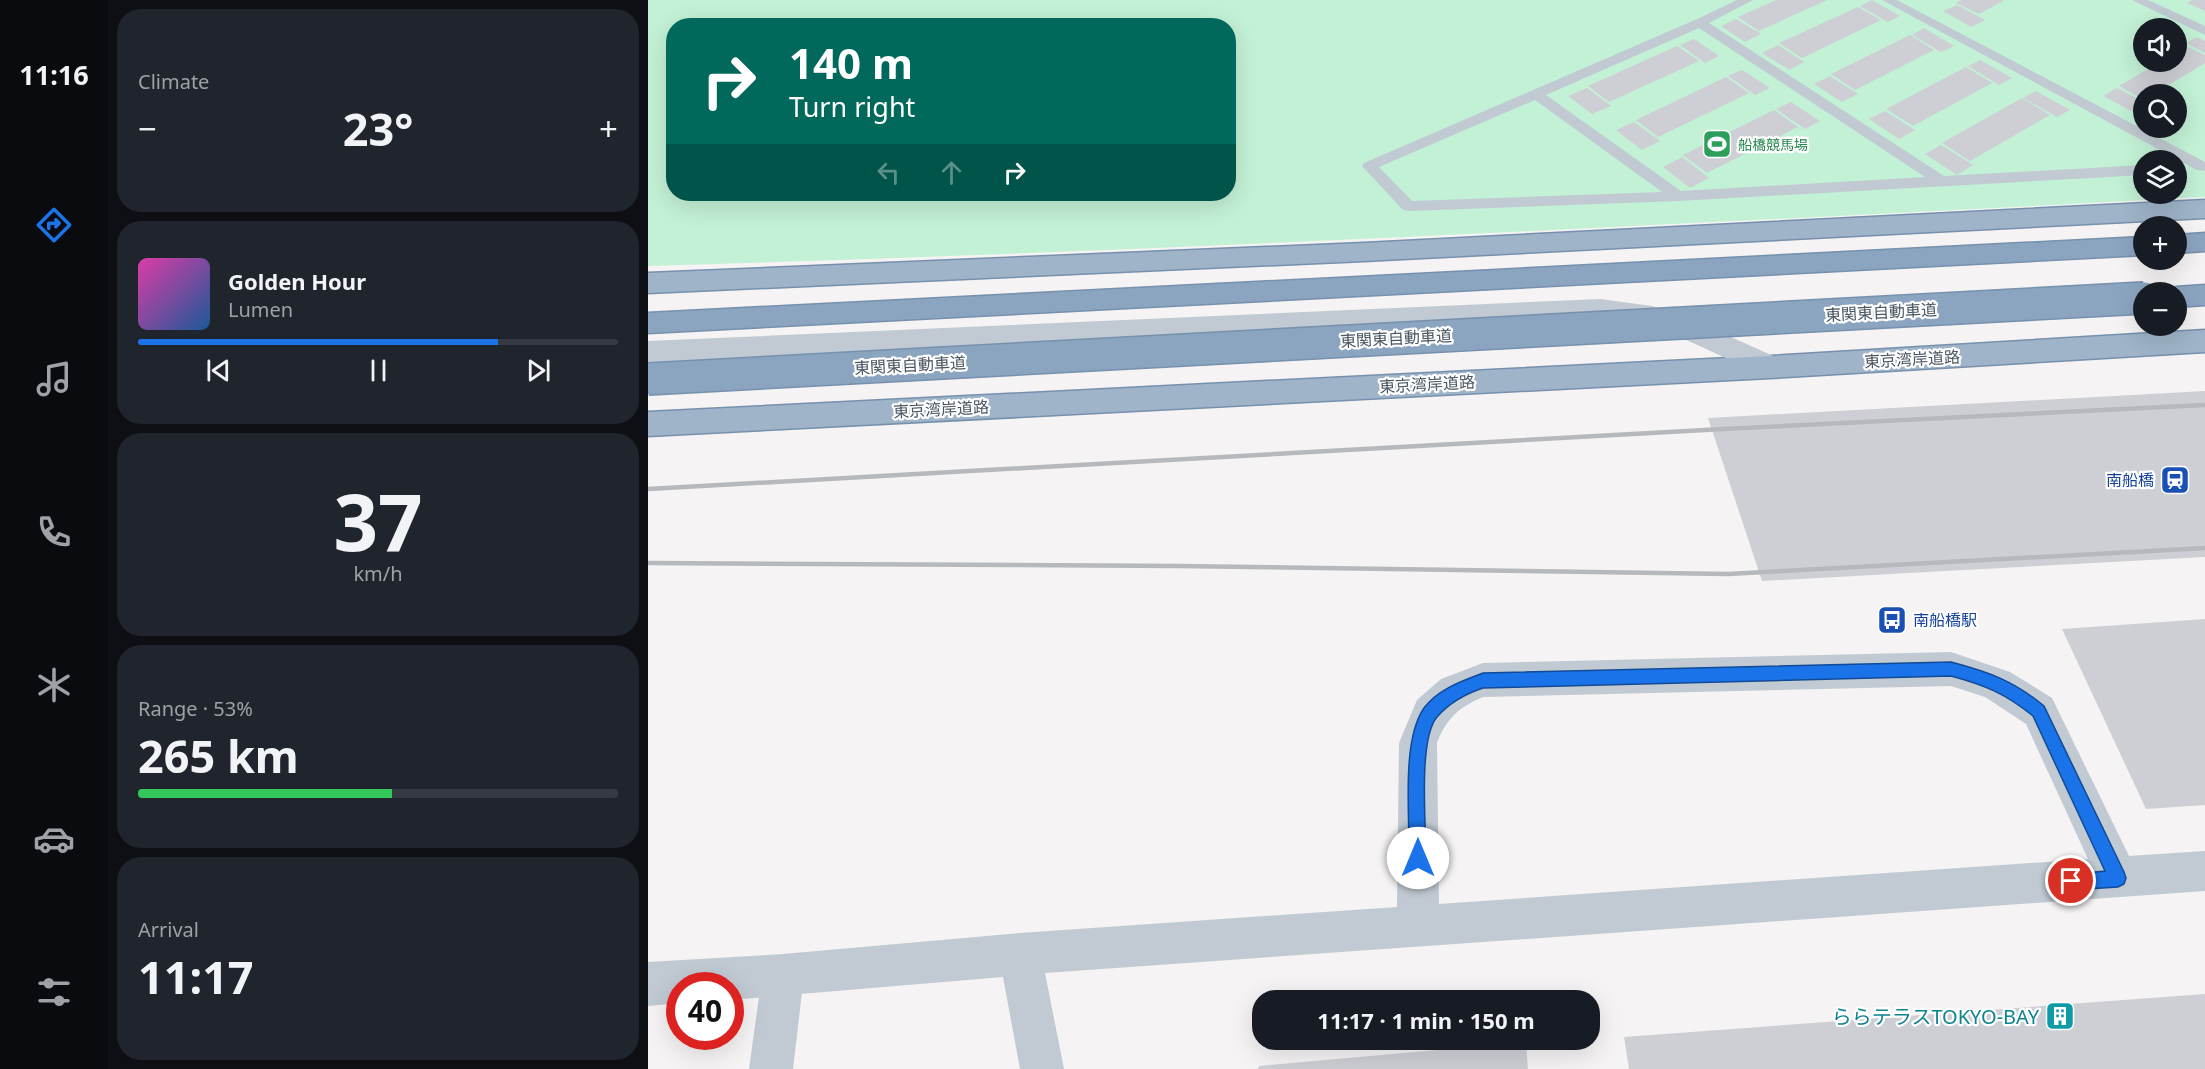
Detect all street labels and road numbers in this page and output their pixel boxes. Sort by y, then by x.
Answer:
street label: 東関東自動車道 [1824,298,1938,326]
street label: 東関東自動車道 [1339,324,1453,352]
street label: 東京湾岸道路 [1863,346,1961,372]
street label: 東関東自動車道 [853,351,967,379]
street label: 東京湾岸道路 [1378,371,1476,397]
street label: 東京湾岸道路 [892,396,990,422]

